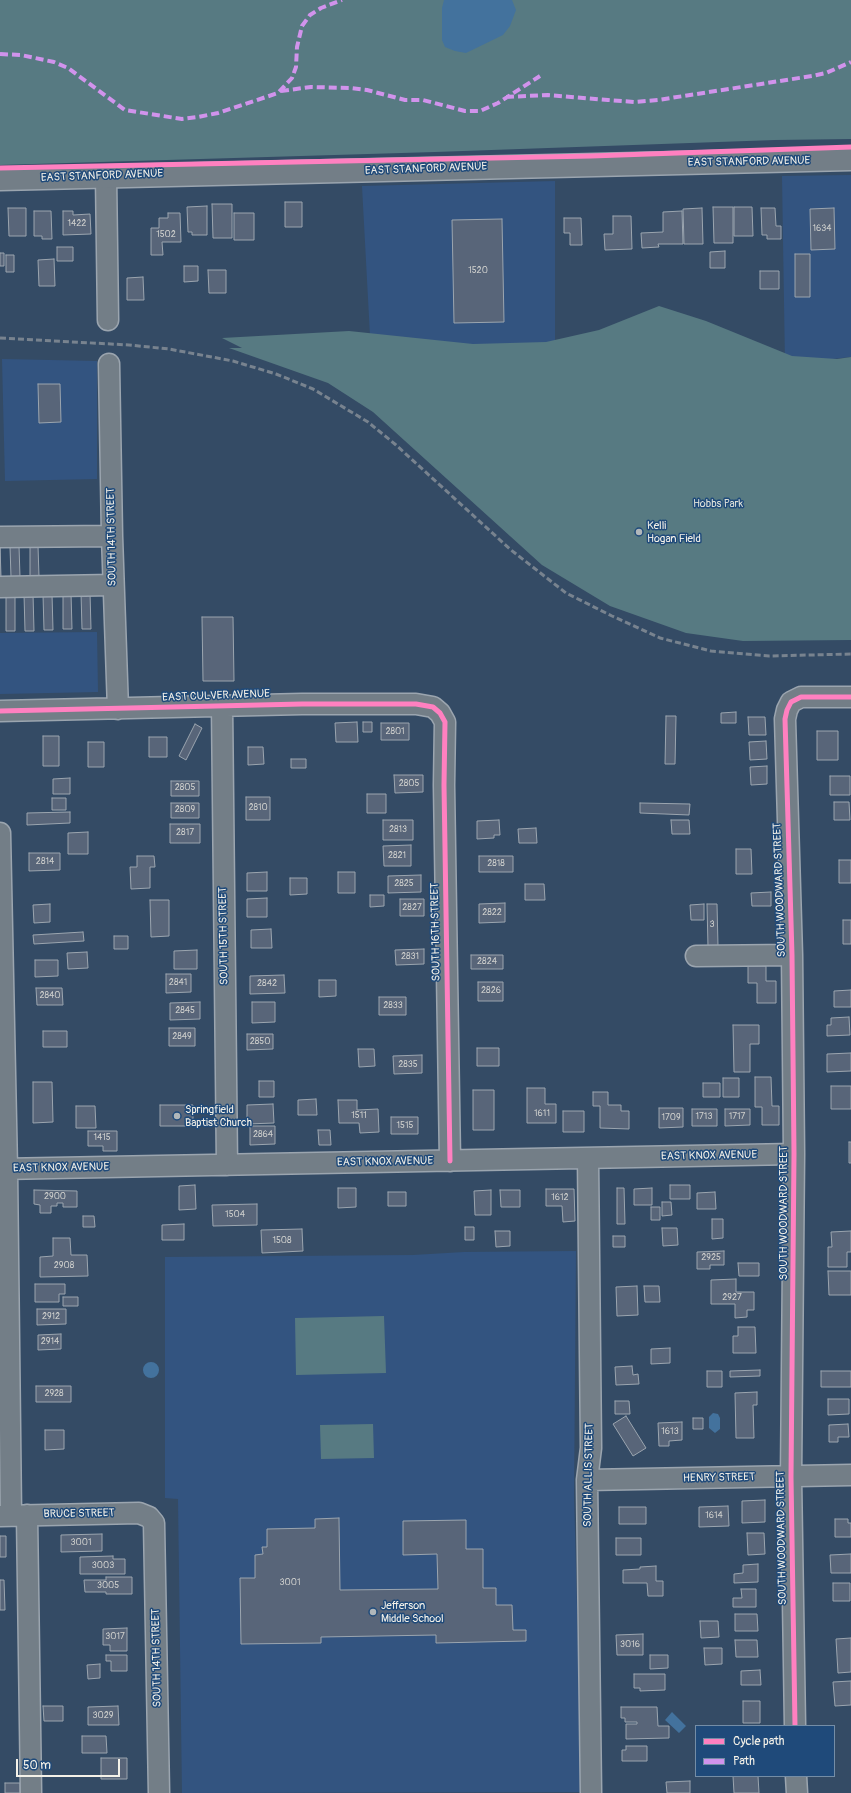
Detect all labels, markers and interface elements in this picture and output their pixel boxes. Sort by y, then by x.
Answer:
street label: EAST STANFORD AVENUE [688,154,810,170]
street label: EAST STANFORD AVENUE [365,160,487,178]
street label: EAST STANFORD AVENUE [41,167,163,185]
house number: 1422 [68,219,86,229]
house number: 1634 [813,224,831,234]
house number: 1502 [156,230,176,240]
house number: 1520 [468,266,488,276]
street label: SOUTH 14TH STREET [105,488,119,586]
park label: Hobbs Park [693,497,743,511]
place label: Kelli Hogan Field [647,519,701,545]
marker: Kelli Hogan Field [634,527,644,537]
street label: EAST CULVER AVENUE [162,688,270,704]
house number: 2801 [385,727,405,737]
house number: 2805 [399,779,419,789]
house number: 2805 [175,783,195,793]
house number: 2810 [248,803,268,813]
house number: 2809 [175,805,195,815]
street label: SOUTH WOODWARD STREET [771,823,789,957]
house number: 2813 [389,825,407,835]
house number: 2817 [176,828,194,838]
house number: 2821 [388,851,406,861]
house number: 2814 [36,857,54,867]
house number: 2818 [487,859,505,869]
house number: 2825 [394,879,414,889]
street label: SOUTH 16TH STREET [429,883,443,981]
street label: SOUTH 15TH STREET [217,887,231,985]
house number: 2827 [402,903,422,913]
house number: 2822 [482,908,502,918]
house number: 3 [709,920,715,930]
house number: 2831 [401,952,419,962]
house number: 2824 [477,957,497,967]
house number: 2841 [169,978,187,988]
house number: 2842 [257,979,277,989]
house number: 2826 [481,986,501,996]
house number: 2840 [40,991,60,1001]
house number: 2833 [383,1001,403,1011]
house number: 2845 [175,1006,195,1016]
house number: 2849 [172,1032,192,1042]
house number: 2850 [250,1037,270,1047]
house number: 2835 [398,1060,418,1070]
place label: Springfield Baptist Church [185,1103,252,1129]
house number: 1611 [534,1109,550,1119]
marker: Springfield Baptist Church [172,1111,182,1121]
house number: 1511 [351,1111,367,1121]
house number: 1713 [696,1112,712,1122]
house number: 1717 [729,1112,745,1122]
house number: 1709 [661,1113,681,1123]
house number: 1515 [397,1121,413,1131]
house number: 2864 [253,1130,273,1140]
house number: 1415 [93,1133,111,1143]
street label: SOUTH WOODWARD STREET [777,1146,791,1280]
street label: EAST KNOX AVENUE [661,1149,757,1163]
street label: EAST KNOX AVENUE [337,1155,433,1169]
street label: EAST KNOX AVENUE [13,1161,109,1175]
house number: 2900 [44,1192,66,1202]
house number: 1612 [551,1193,569,1203]
house number: 1504 [225,1210,245,1220]
house number: 1508 [272,1236,292,1246]
house number: 2925 [701,1253,721,1263]
house number: 2908 [54,1261,74,1271]
house number: 2927 [722,1293,742,1303]
house number: 2912 [42,1312,60,1322]
house number: 2914 [41,1337,59,1347]
house number: 2928 [44,1389,64,1399]
street label: SOUTH ALLIS STREET [581,1423,597,1527]
house number: 1613 [661,1427,679,1437]
street label: HENRY STREET [683,1471,755,1485]
street label: SOUTH WOODWARD STREET [774,1471,790,1605]
street label: BRUCE STREET [43,1507,115,1521]
house number: 1614 [705,1511,723,1521]
house number: 3001 [71,1538,91,1548]
house number: 3003 [92,1561,114,1571]
house number: 3001 [280,1578,300,1588]
house number: 3005 [97,1581,119,1591]
place label: Jefferson Middle School [381,1599,444,1625]
marker: Jefferson Middle School [368,1607,378,1617]
street label: SOUTH 14TH STREET [150,1609,164,1707]
house number: 3017 [105,1632,125,1642]
house number: 3016 [620,1640,640,1650]
house number: 3029 [93,1711,113,1721]
legend [695,1725,835,1777]
text: Cycle path [733,1734,784,1749]
scale bar [18,1751,122,1777]
text: Path [733,1754,755,1769]
text: 50 m [23,1758,51,1773]

